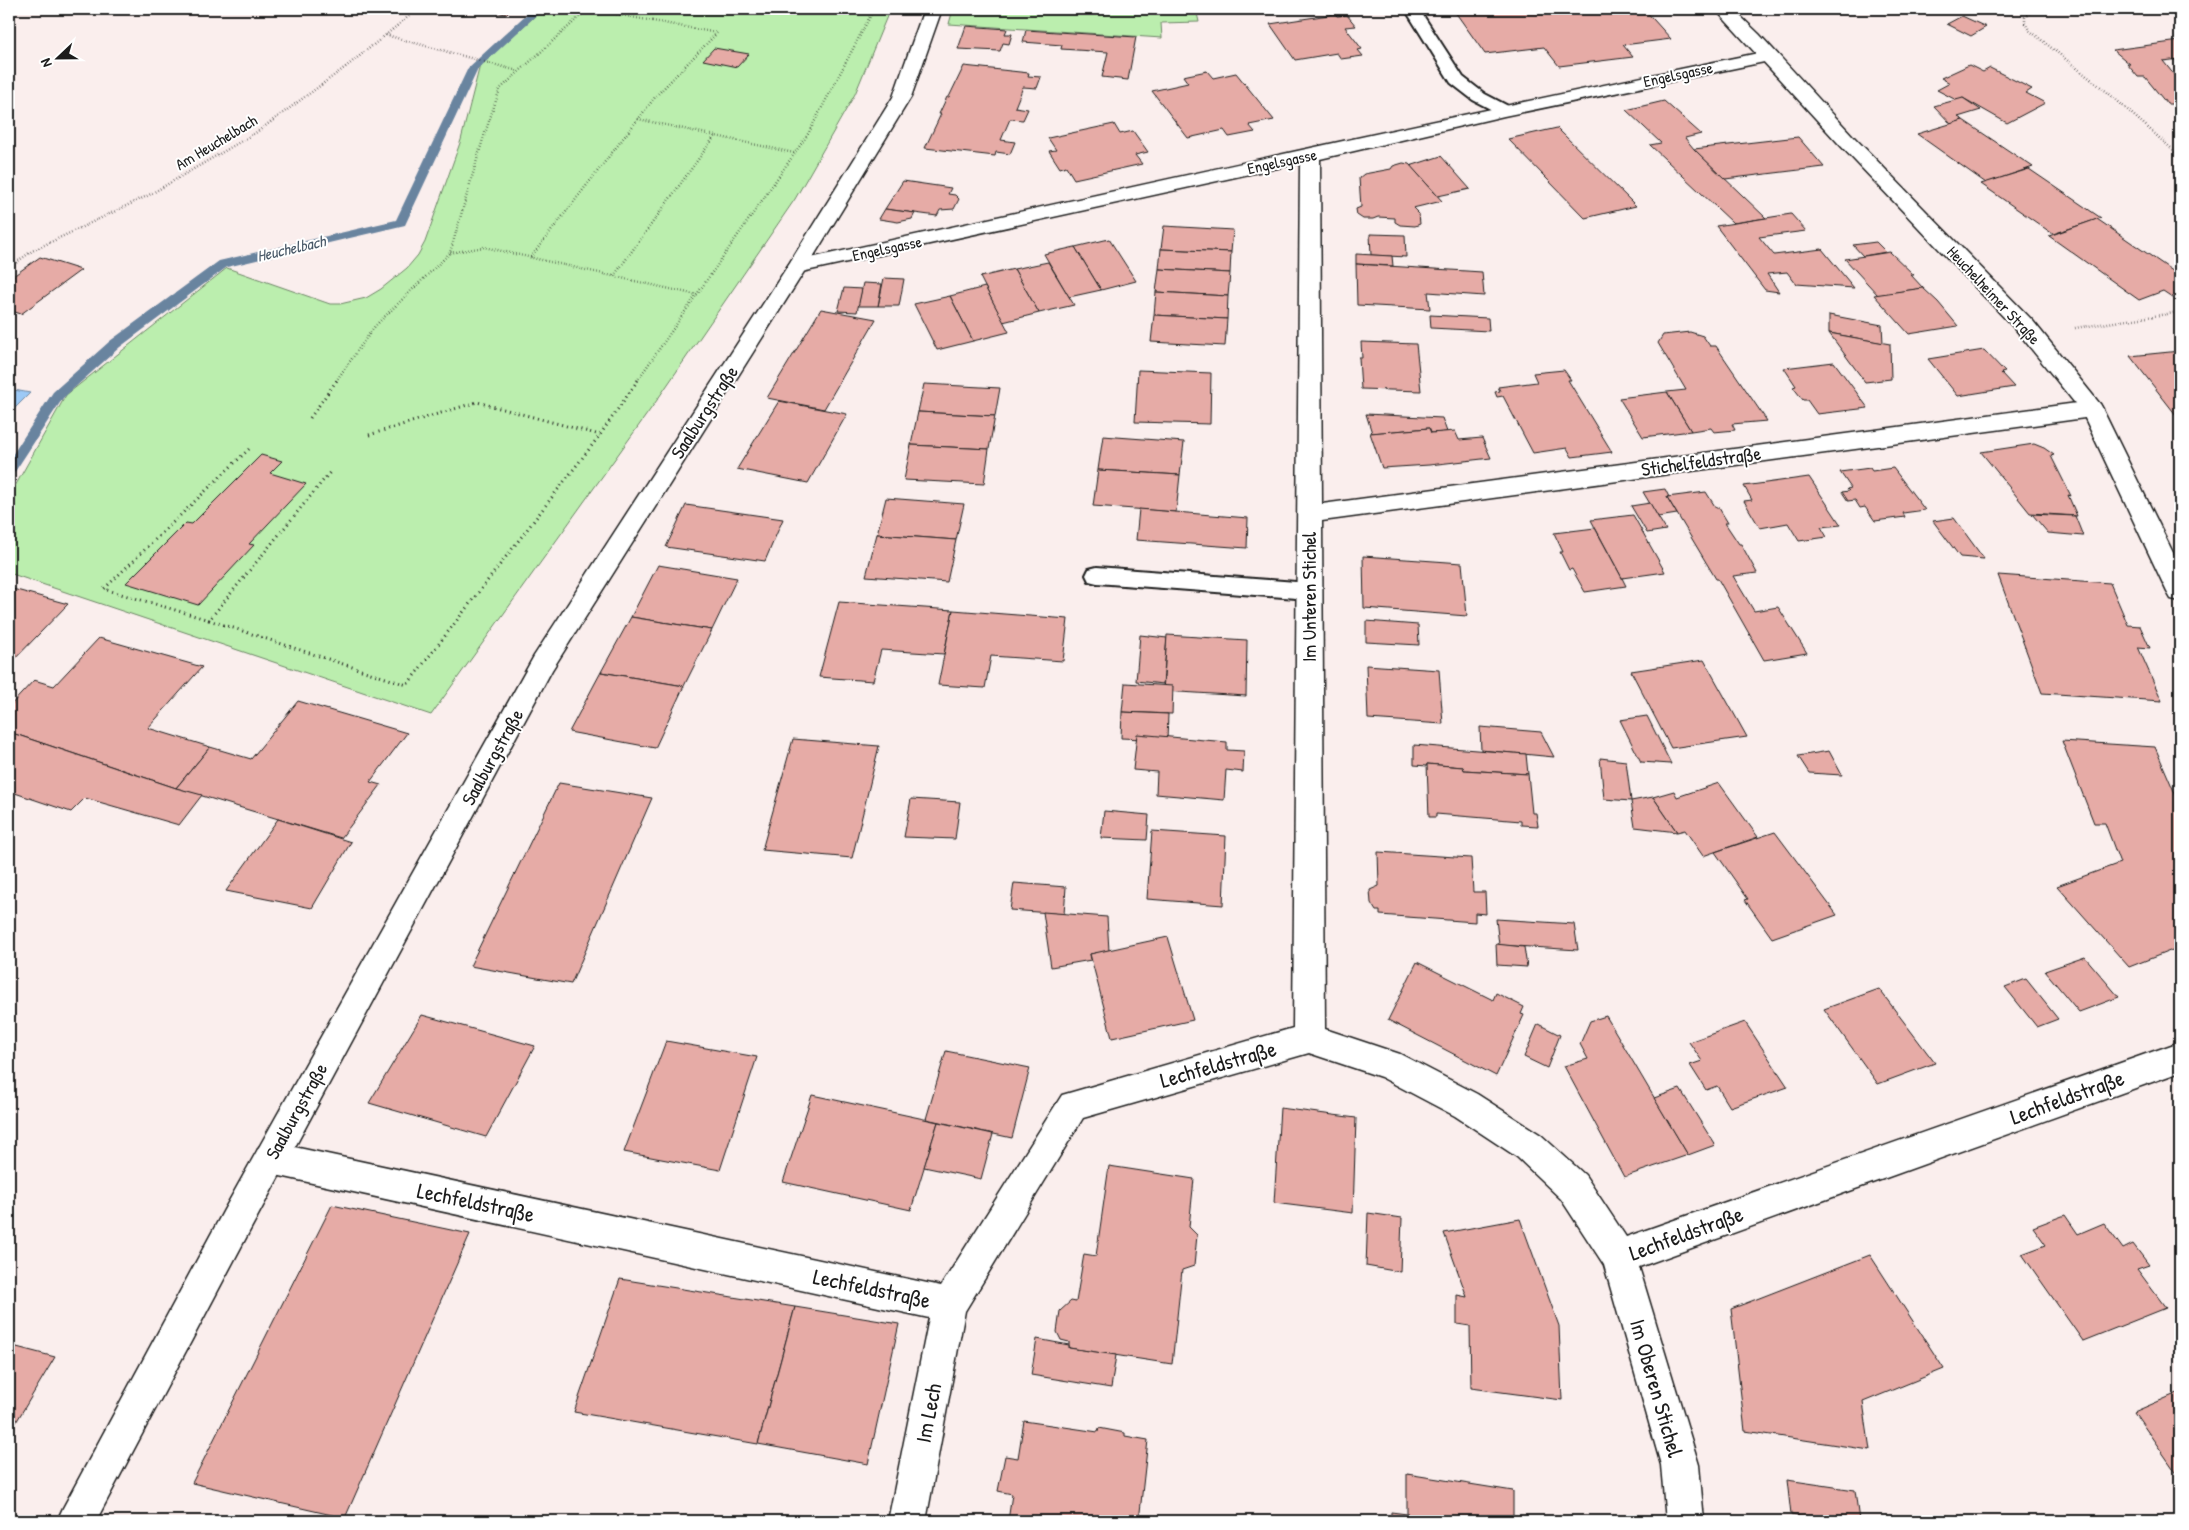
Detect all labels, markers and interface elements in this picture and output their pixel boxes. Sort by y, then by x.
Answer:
north arrow [32,32,82,82]
text: N [35,56,56,70]
street label: Engelsgasse [1641,56,1715,92]
street label: Am Heuchelbach [171,109,261,175]
street label: Engelsgasse [1245,143,1319,179]
water label: Heuchelbach [255,229,329,267]
street label: Engelsgasse [850,230,924,266]
street label: Heuchelheimer Straße [1942,241,2046,350]
street label: Saalburgstraße [664,360,744,464]
street label: Stichelfeldstraße [1639,440,1763,482]
street label: Im Unteren Stichel [1296,531,1322,662]
street label: Saalburgstraße [455,704,529,810]
street label: Lechfeldstraße [1157,1033,1280,1095]
street label: Saalburgstraße [259,1058,333,1164]
street label: Lechfeldstraße [2006,1062,2128,1132]
street label: Lechfeldstraße [415,1175,538,1229]
street label: Lechfeldstraße [1625,1198,1747,1268]
street label: Lechfeldstraße [811,1261,934,1315]
street label: Im Oberen Stichel [1623,1315,1691,1461]
street label: Im Lech [908,1381,948,1445]

